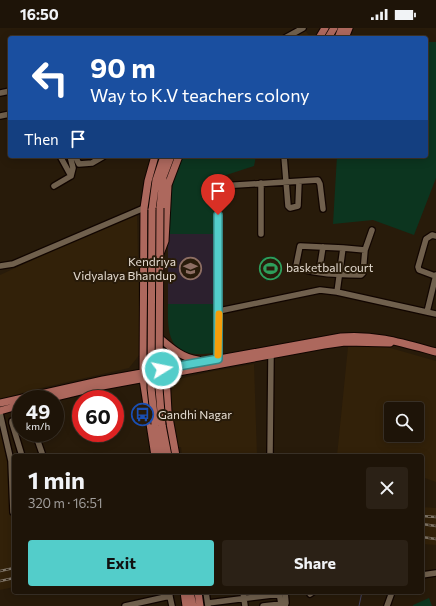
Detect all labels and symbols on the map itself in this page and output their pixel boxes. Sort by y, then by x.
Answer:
pin [201,174,235,215]
place label: Kendriya Vidyalaya Bhandup [73,254,176,282]
sports icon: basketball court [258,255,284,281]
school or university icon: Kendriya Vidyalaya Bhandup [178,256,204,282]
place label: basketball court [286,260,374,274]
position arrow [141,348,183,390]
speed limit sign: 60 [72,390,124,442]
bus stop icon: Gandhi Nagar [130,402,156,428]
place label: Gandhi Nagar [158,407,232,421]

